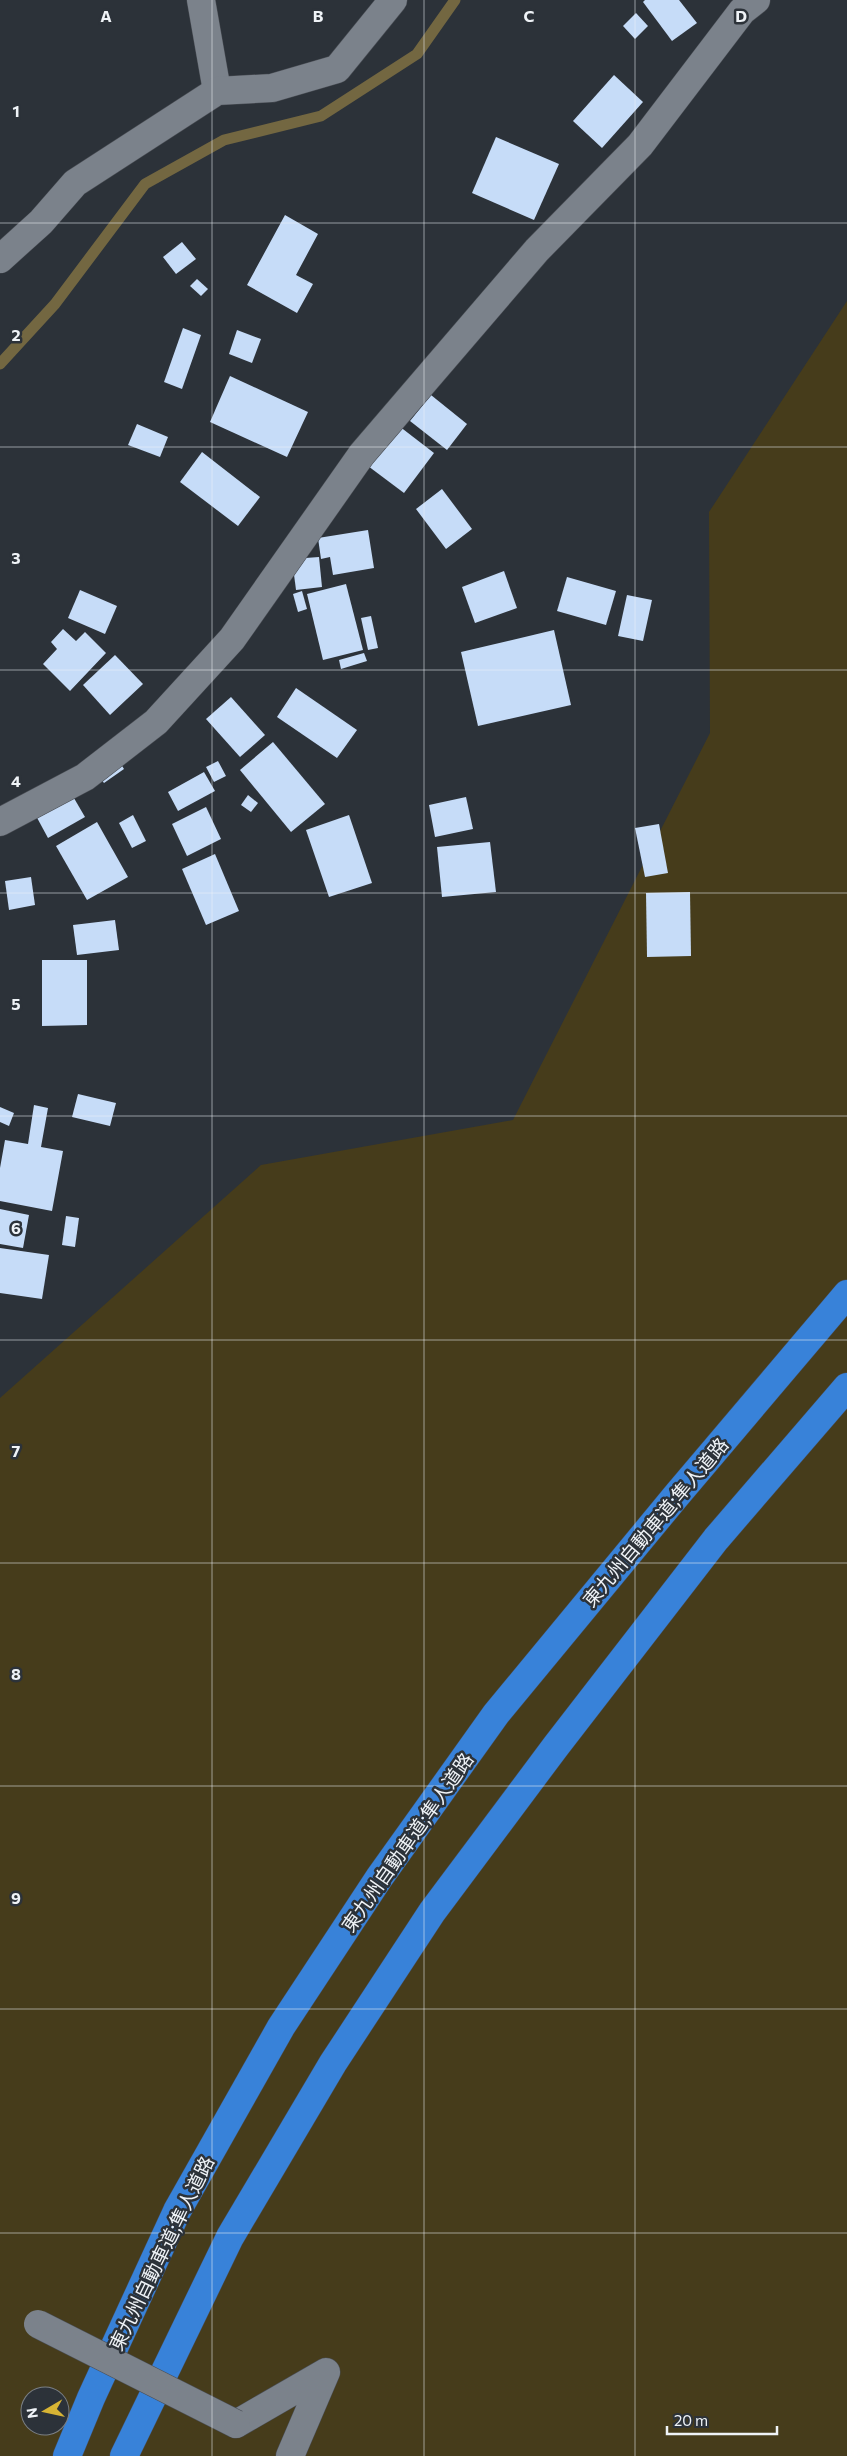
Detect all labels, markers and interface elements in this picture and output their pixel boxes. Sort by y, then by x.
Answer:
text: A [100,6,112,25]
text: B [313,6,324,25]
text: C [524,6,535,25]
text: D [735,6,747,25]
text: 1 [12,101,20,120]
text: 2 [11,325,21,344]
text: 3 [11,548,21,567]
text: 4 [11,771,21,790]
text: 5 [11,994,21,1013]
text: 6 [11,1218,21,1237]
street label: 東九州自動車道;隼人道路 [578,1433,732,1611]
text: 7 [12,1441,21,1460]
text: 8 [11,1664,21,1683]
street label: 東九州自動車道;隼人道路 [336,1748,478,1936]
text: 9 [11,1888,21,1907]
street label: 東九州自動車道;隼人道路 [104,2152,218,2354]
north arrow [20,2386,70,2436]
scale bar [667,2404,777,2436]
text: N [22,2407,41,2420]
text: 20 m [674,2411,708,2429]

